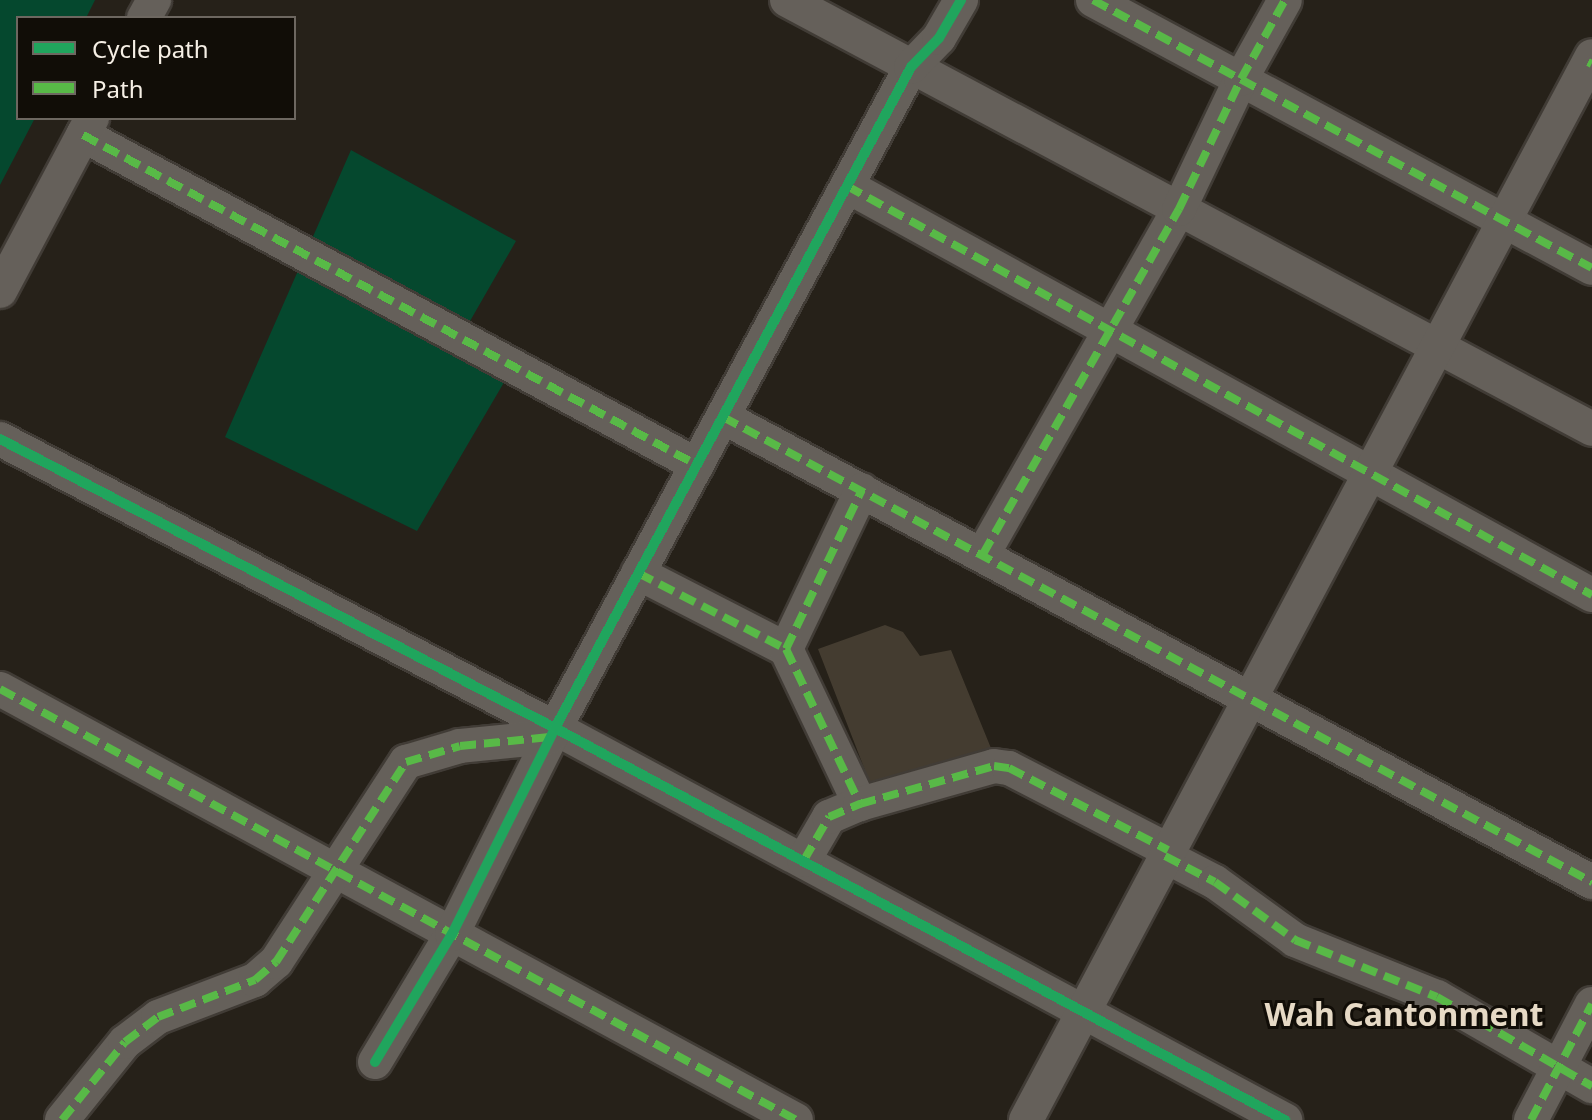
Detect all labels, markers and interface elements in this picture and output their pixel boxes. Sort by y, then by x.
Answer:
legend [16,16,296,120]
text: Cycle path [92,32,209,65]
text: Path [92,72,143,105]
district label: Wah Cantonment [1265,995,1543,1033]

